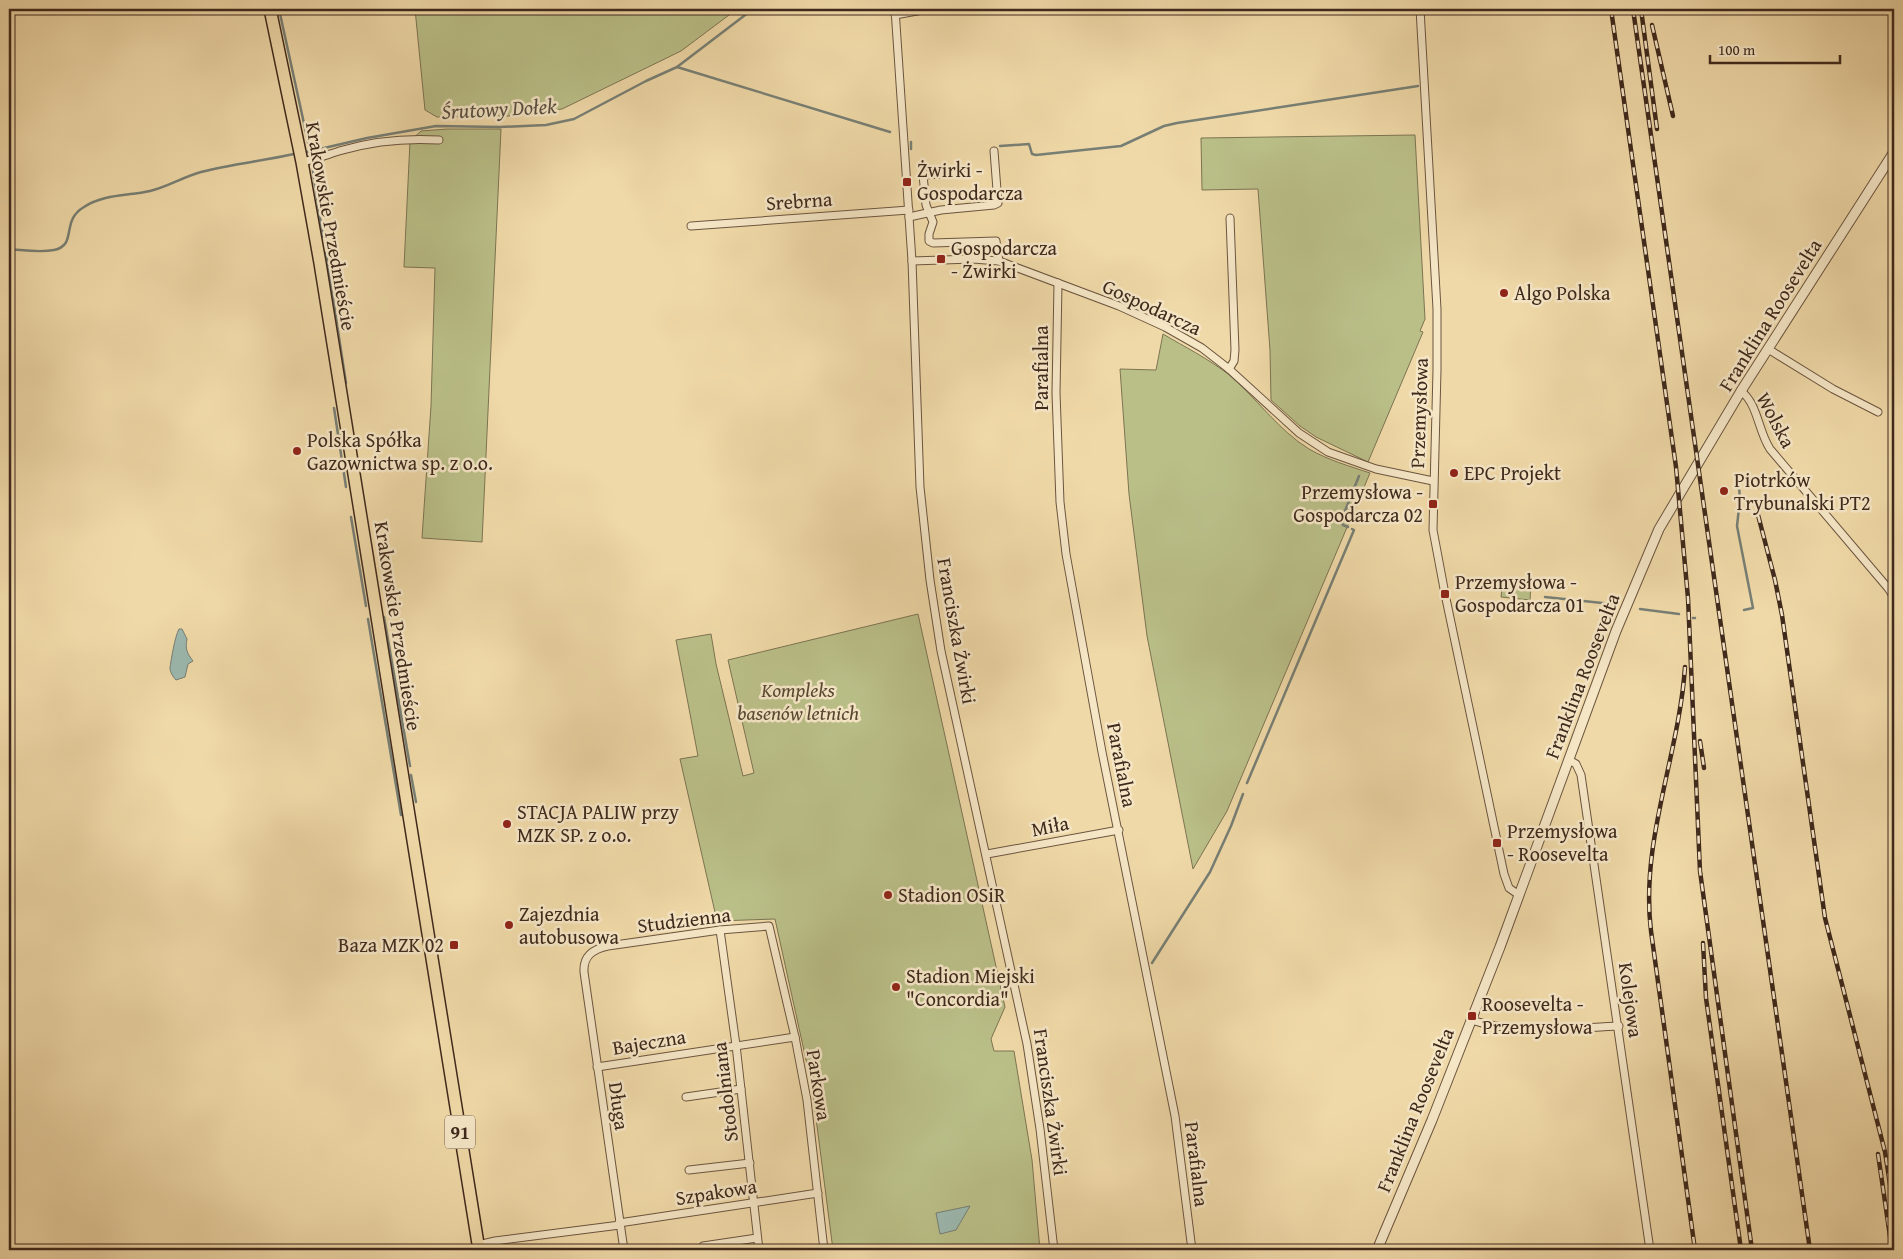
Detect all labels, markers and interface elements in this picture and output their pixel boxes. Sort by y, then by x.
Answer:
scale bar [1710,32,1840,64]
text: 100 m [1718,39,1756,60]
water label: Śrutowy Dołek [441,90,558,127]
street label: Krakowskie Przedmieście [299,119,364,333]
place label: Żwirki - Gospodarcza [917,155,1024,207]
marker: Żwirki - Gospodarcza [901,176,913,188]
street label: Srebrna [765,184,834,217]
street label: Franklina Roosevelta [1711,232,1829,397]
place label: Gospodarcza - Żwirki [951,233,1058,285]
marker: Gospodarcza - Żwirki [935,253,947,265]
street label: Gospodarcza [1098,271,1207,342]
place label: Algo Polska [1514,278,1611,307]
marker: Algo Polska [1498,287,1510,299]
street label: Parafialna [1026,325,1055,411]
street label: Przemysłowa [1402,357,1435,469]
street label: Wolska [1750,387,1803,453]
place label: Polska Spółka Gazownictwa sp. z o.o. [307,425,493,477]
marker: Polska Spółka Gazownictwa sp. z o.o. [291,445,303,457]
place label: EPC Projekt [1464,458,1561,487]
place label: Piotrków Trybunalski PT2 [1734,465,1871,517]
marker: EPC Projekt [1448,467,1460,479]
place label: Przemysłowa - Gospodarcza 02 [1293,477,1423,529]
marker: Piotrków Trybunalski PT2 [1718,485,1730,497]
marker: Przemysłowa - Gospodarcza 02 [1427,498,1439,510]
street label: Krakowskie Przedmieście [368,519,429,733]
street label: Franciszka Żwirki [930,555,985,707]
place label: Przemysłowa - Gospodarcza 01 [1455,567,1585,619]
marker: Przemysłowa - Gospodarcza 01 [1439,588,1451,600]
street label: Franklina Roosevelta [1537,588,1627,763]
park label: Kompleks basenów letnich [737,675,859,727]
street label: Parafialna [1100,720,1145,810]
place label: STACJA PALIW przy MZK SP. z o.o. [517,797,679,849]
street label: Miła [1029,808,1072,843]
place label: Przemysłowa - Roosevelta [1507,816,1618,868]
marker: STACJA PALIW przy MZK SP. z o.o. [501,818,513,830]
marker: Przemysłowa - Roosevelta [1491,837,1503,849]
place label: Stadion OSiR [898,880,1006,909]
marker: Stadion OSiR [882,889,894,901]
place label: Zajezdnia autobusowa [519,899,619,951]
street label: Studzienna [636,899,733,940]
marker: Zajezdnia autobusowa [503,919,515,931]
place label: Baza MZK 02 [338,930,444,959]
marker: Baza MZK 02 [448,939,460,951]
street label: Kolejowa [1612,960,1651,1040]
place label: Stadion Miejski "Concordia" [906,961,1035,1013]
marker: Stadion Miejski "Concordia" [890,981,902,993]
place label: Roosevelta - Przemysłowa [1482,989,1593,1041]
marker: Roosevelta - Przemysłowa [1466,1010,1478,1022]
street label: Bajeczna [610,1021,688,1062]
street label: Franklina Roosevelta [1368,1023,1461,1196]
street label: Franciszka Żwirki [1027,1027,1076,1178]
street label: Stodolniana [704,1040,745,1144]
street label: Parkowa [800,1047,839,1123]
street label: Długa [602,1080,637,1132]
road number: 91 [445,1116,475,1148]
street label: Parafialna [1178,1120,1217,1209]
street label: Szpakowa [673,1171,759,1212]

